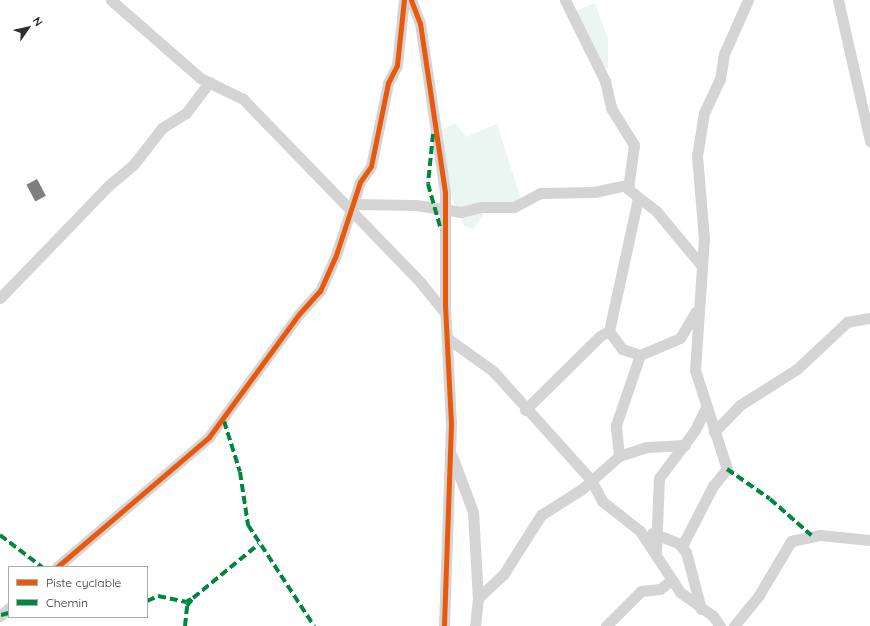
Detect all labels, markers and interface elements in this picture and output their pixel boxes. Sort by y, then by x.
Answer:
north arrow [8,8,48,48]
text: N [30,14,46,29]
legend [8,566,148,618]
text: Piste cyclable [46,575,121,590]
text: Chemin [46,595,88,610]

